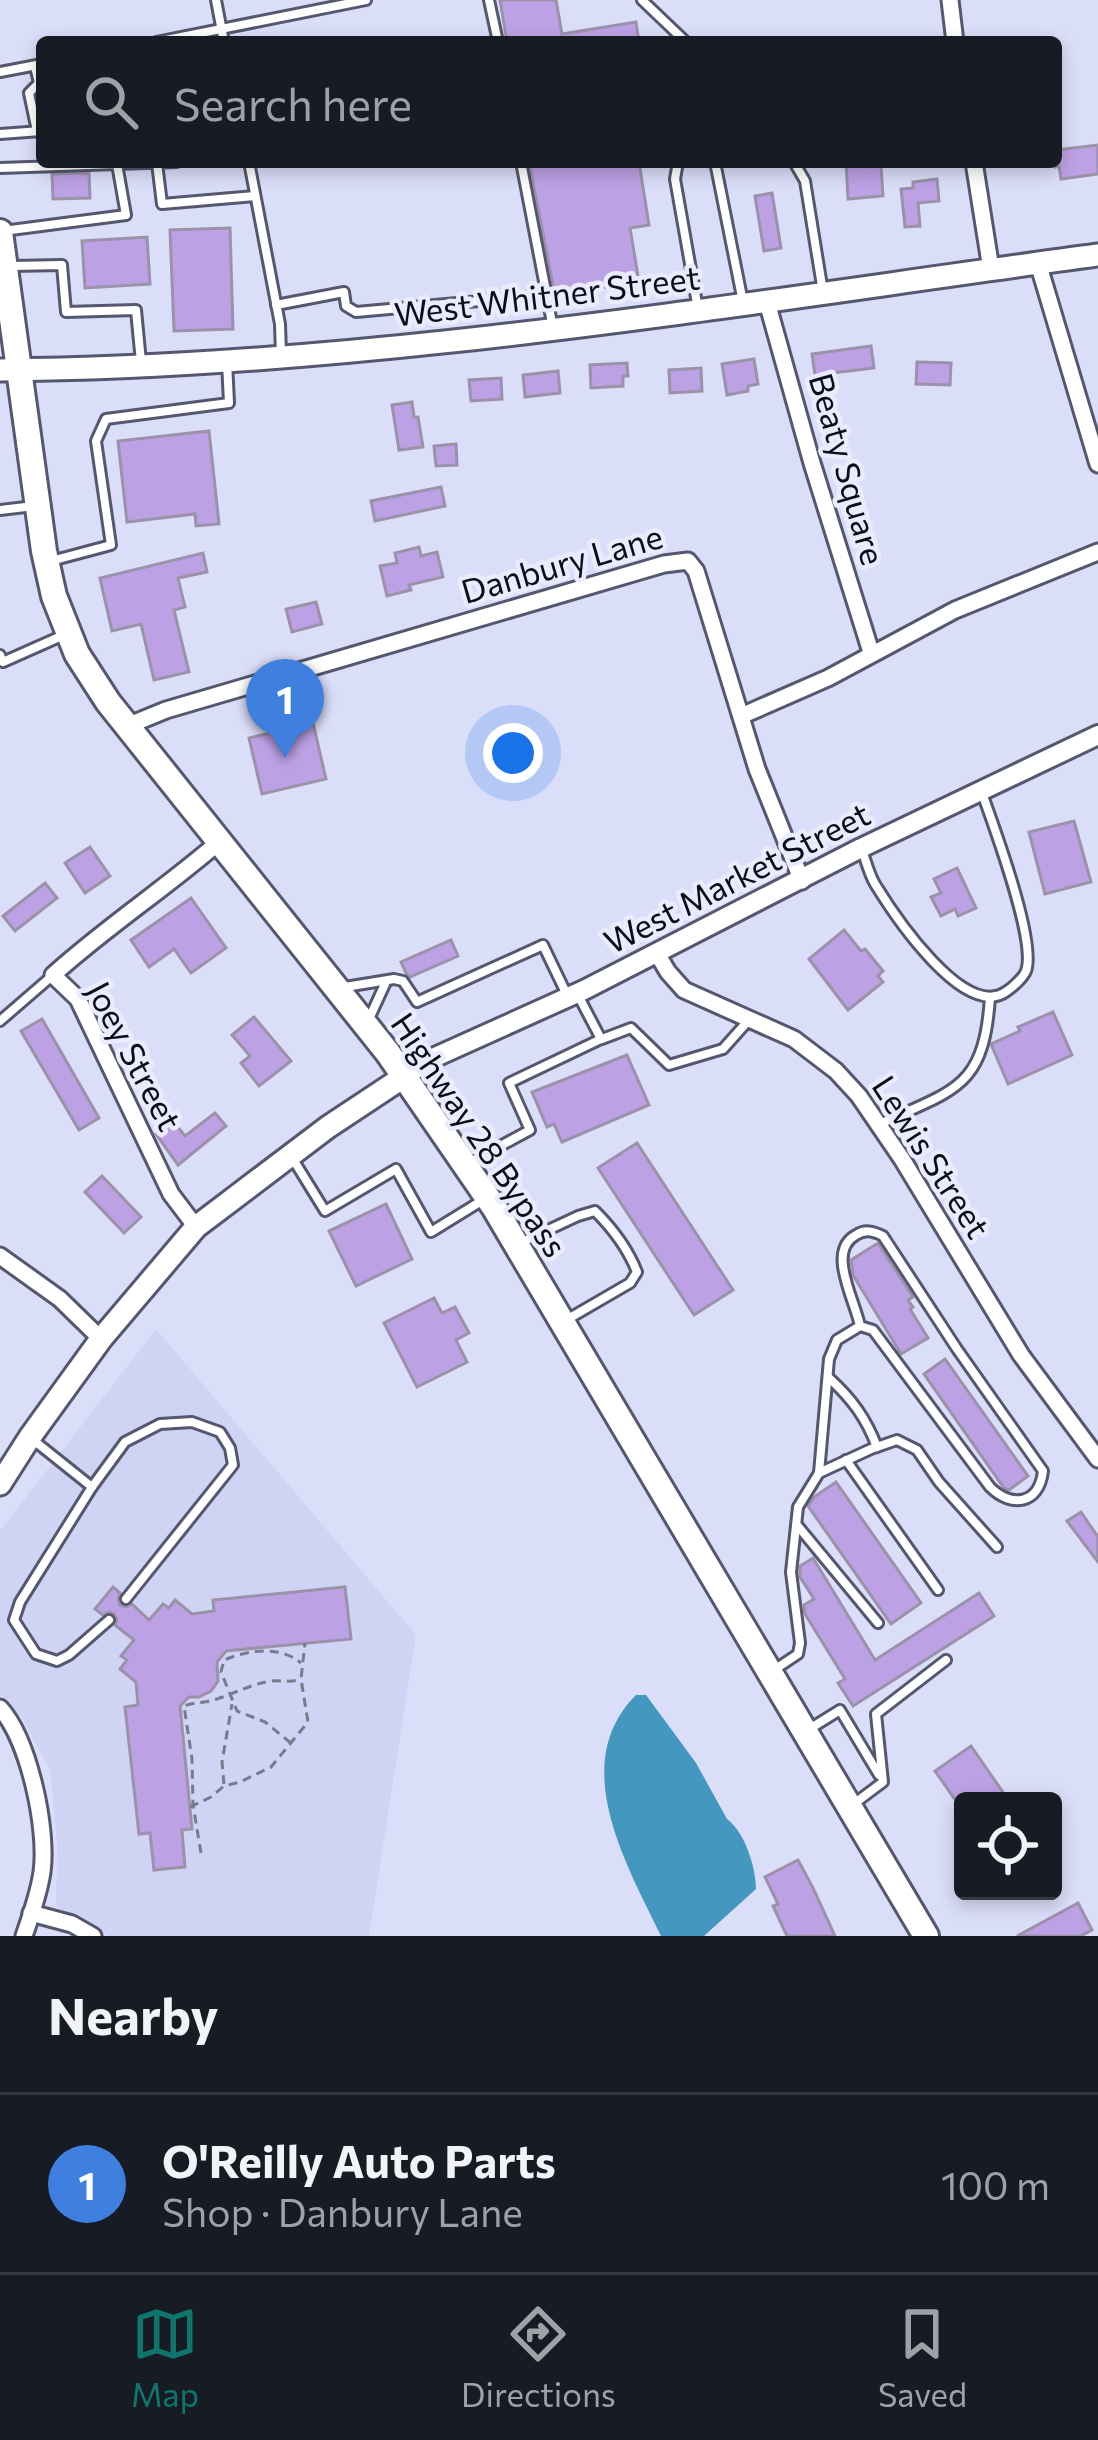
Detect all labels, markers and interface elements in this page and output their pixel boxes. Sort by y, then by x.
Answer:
search box [36,36,1062,168]
icon: search [78,69,144,135]
text: Search here [174,75,412,130]
street label: West Whitner Street [392,255,702,334]
street label: Beaty Square [802,368,895,569]
street label: Danbury Lane [456,514,667,611]
pin: 1 [246,659,324,758]
your location [483,723,543,783]
street label: West Market Street [597,792,876,961]
street label: Joey Street [79,974,192,1137]
street label: Highway 28 Bypass [383,1004,577,1264]
street label: Lewis Street [865,1067,1000,1245]
map controls [954,1792,1062,1900]
button: locate [954,1792,1062,1900]
text: Nearby [48,1983,218,2046]
text: O'Reilly Auto Parts [162,2132,556,2187]
text: 1 [78,2160,96,2208]
text: 100 m [941,2160,1050,2208]
text: Shop · Danbury Lane [162,2187,523,2235]
tab: Map [131,2301,199,2414]
tab: Directions [461,2301,616,2414]
tab: Saved [878,2301,967,2414]

